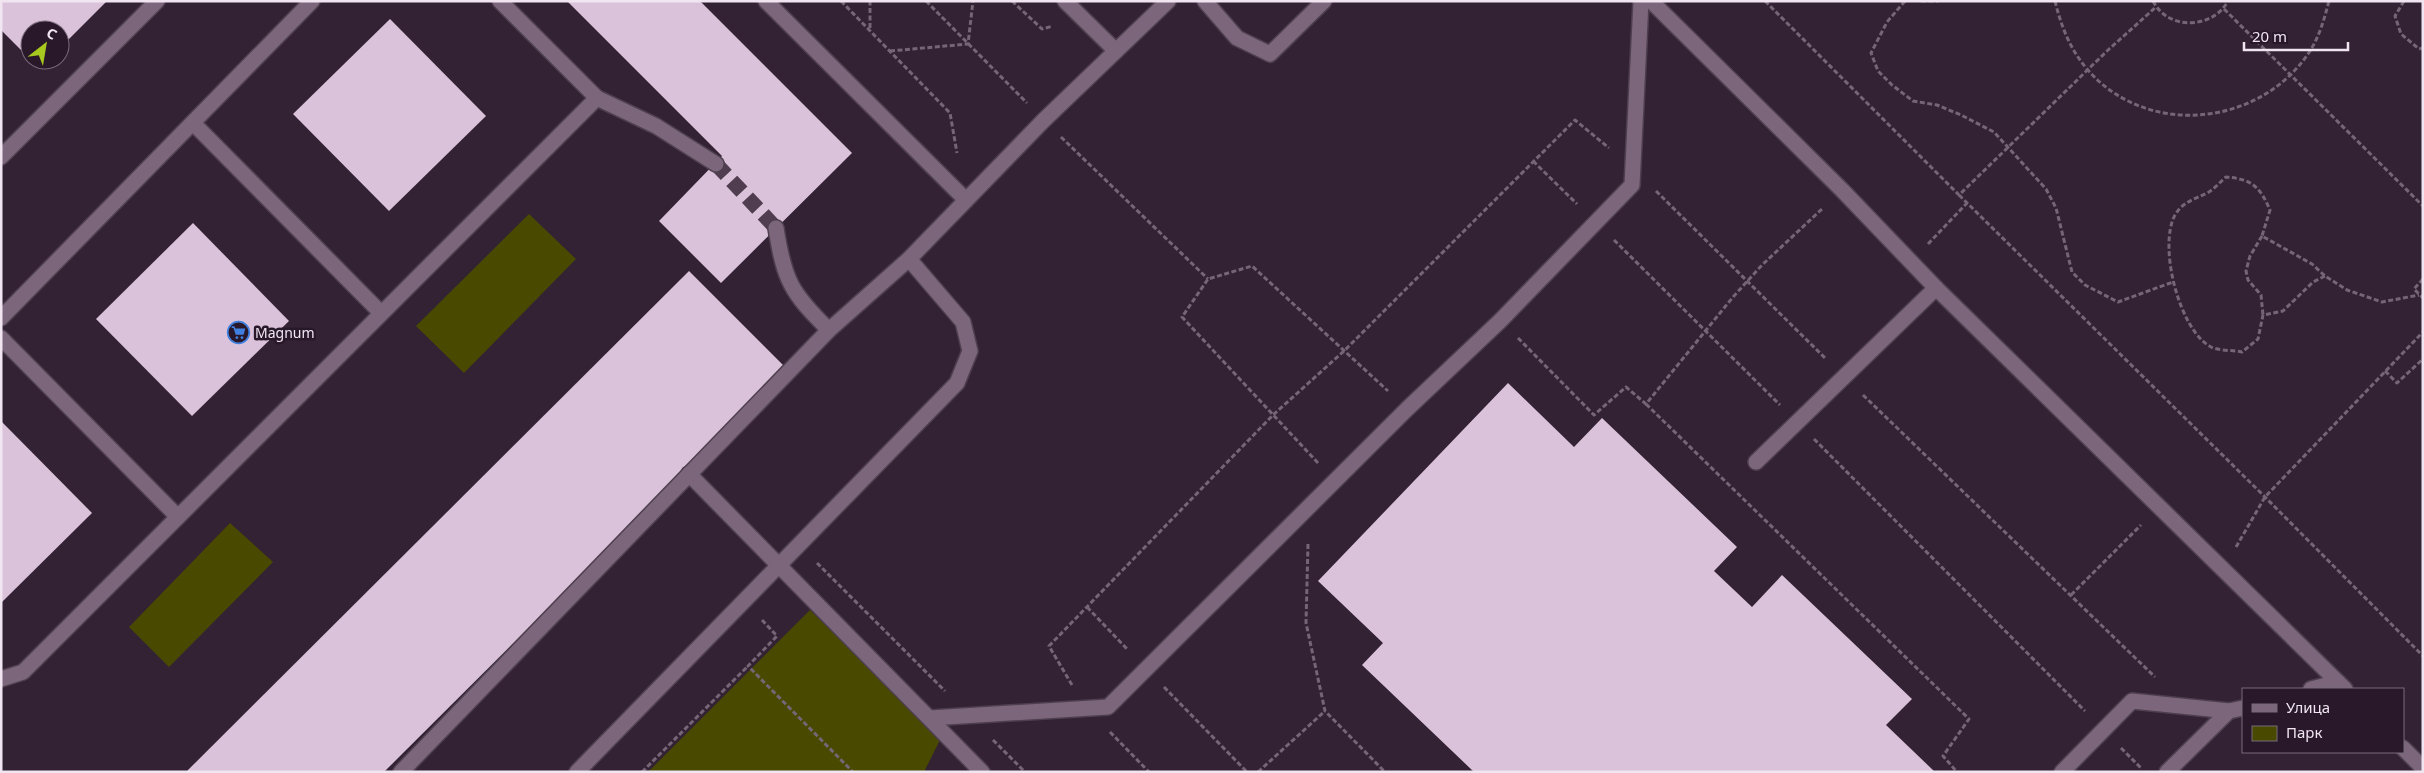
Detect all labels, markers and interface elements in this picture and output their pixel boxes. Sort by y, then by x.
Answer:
north arrow [20,20,70,70]
scale bar [2244,20,2348,52]
text: С [43,23,61,44]
text: 20 m [2252,26,2287,46]
supermarket icon: Magnum [227,320,251,344]
place label: Magnum [255,323,315,342]
legend [2242,688,2404,753]
text: Улица [2286,697,2330,717]
text: Парк [2286,722,2322,742]

